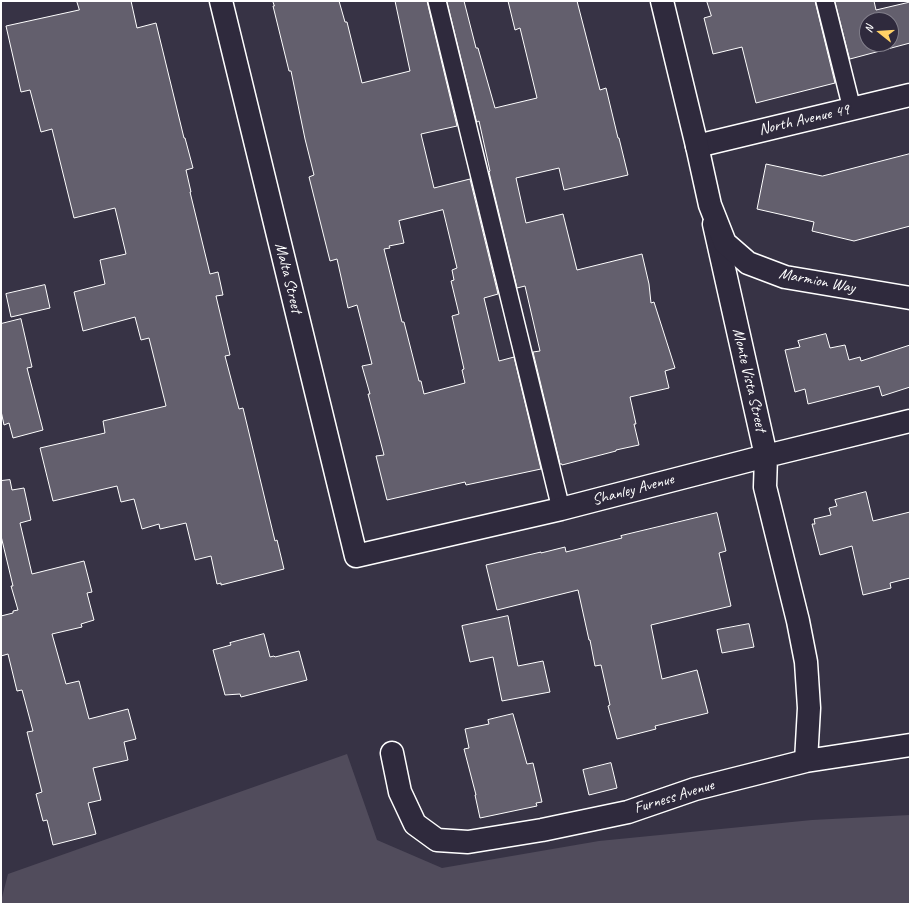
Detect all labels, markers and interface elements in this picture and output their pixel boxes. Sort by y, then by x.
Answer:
north arrow [859,12,899,52]
text: N [861,23,876,34]
street label: North Avenue 49 [757,100,851,140]
street label: Malta Street [270,241,306,315]
street label: Marmion Way [777,264,857,298]
street label: Monte Vista Street [728,326,770,434]
street label: Shanley Avenue [590,470,676,510]
street label: Furness Avenue [632,776,716,818]

